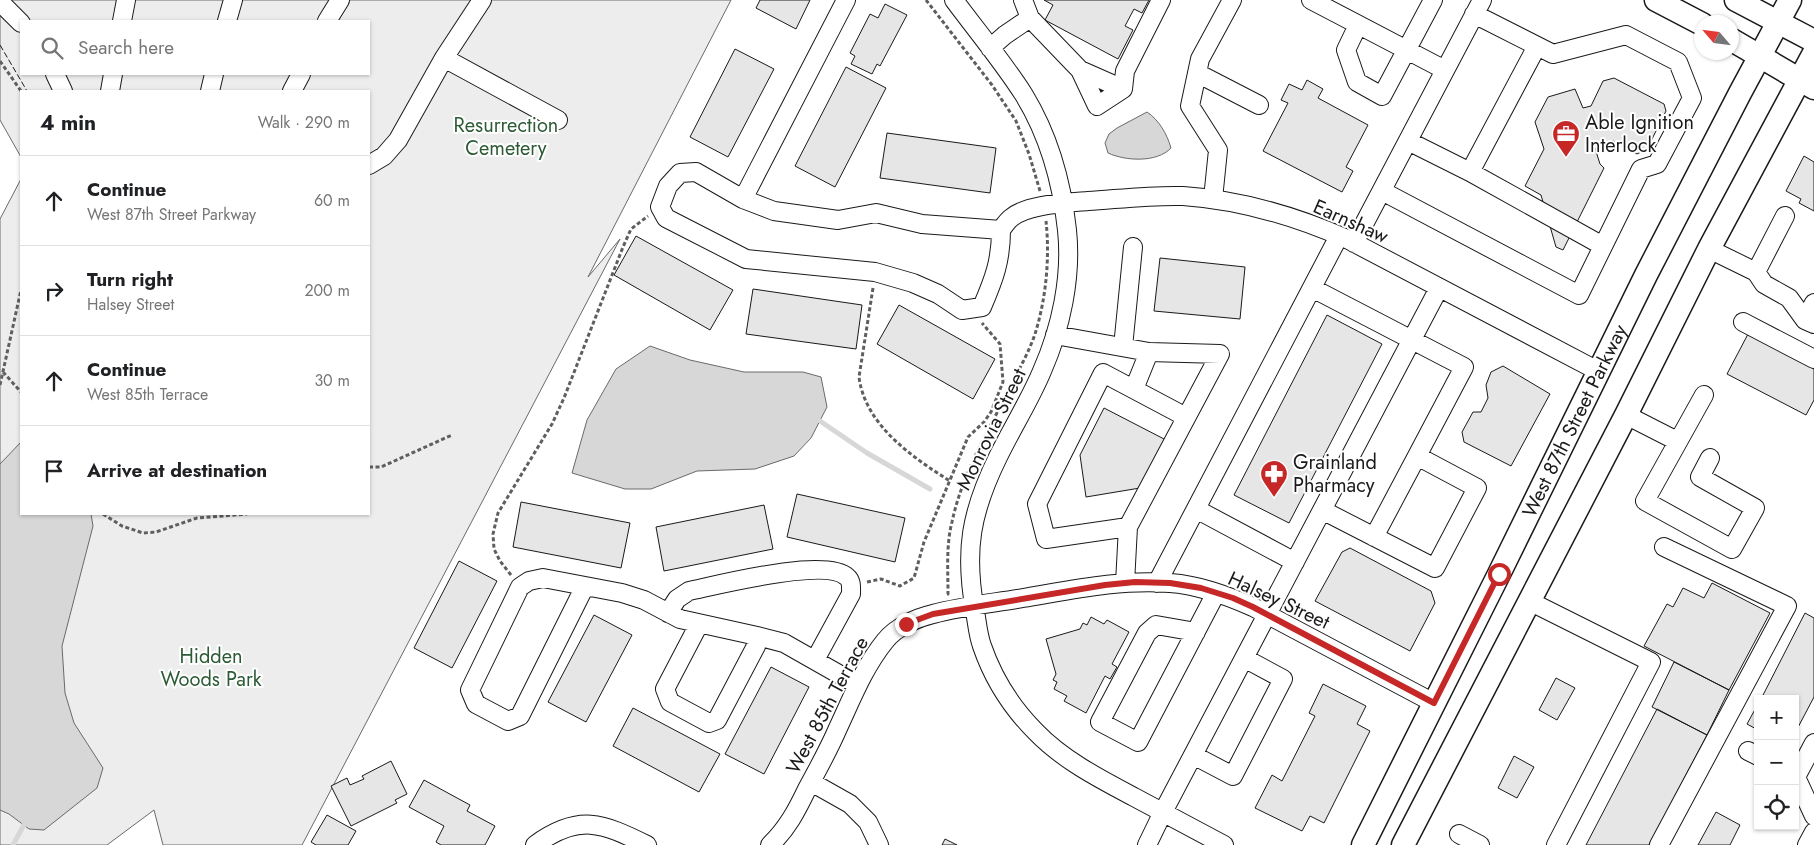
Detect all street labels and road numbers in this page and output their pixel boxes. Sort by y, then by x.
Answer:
street label: Earnshaw [1309,192,1393,251]
street label: West 87th Street Parkway [1515,319,1635,522]
street label: Monrovia Street [949,363,1034,495]
street label: Halsey Street [1223,564,1335,637]
street label: West 85th Terrace [779,631,876,779]

